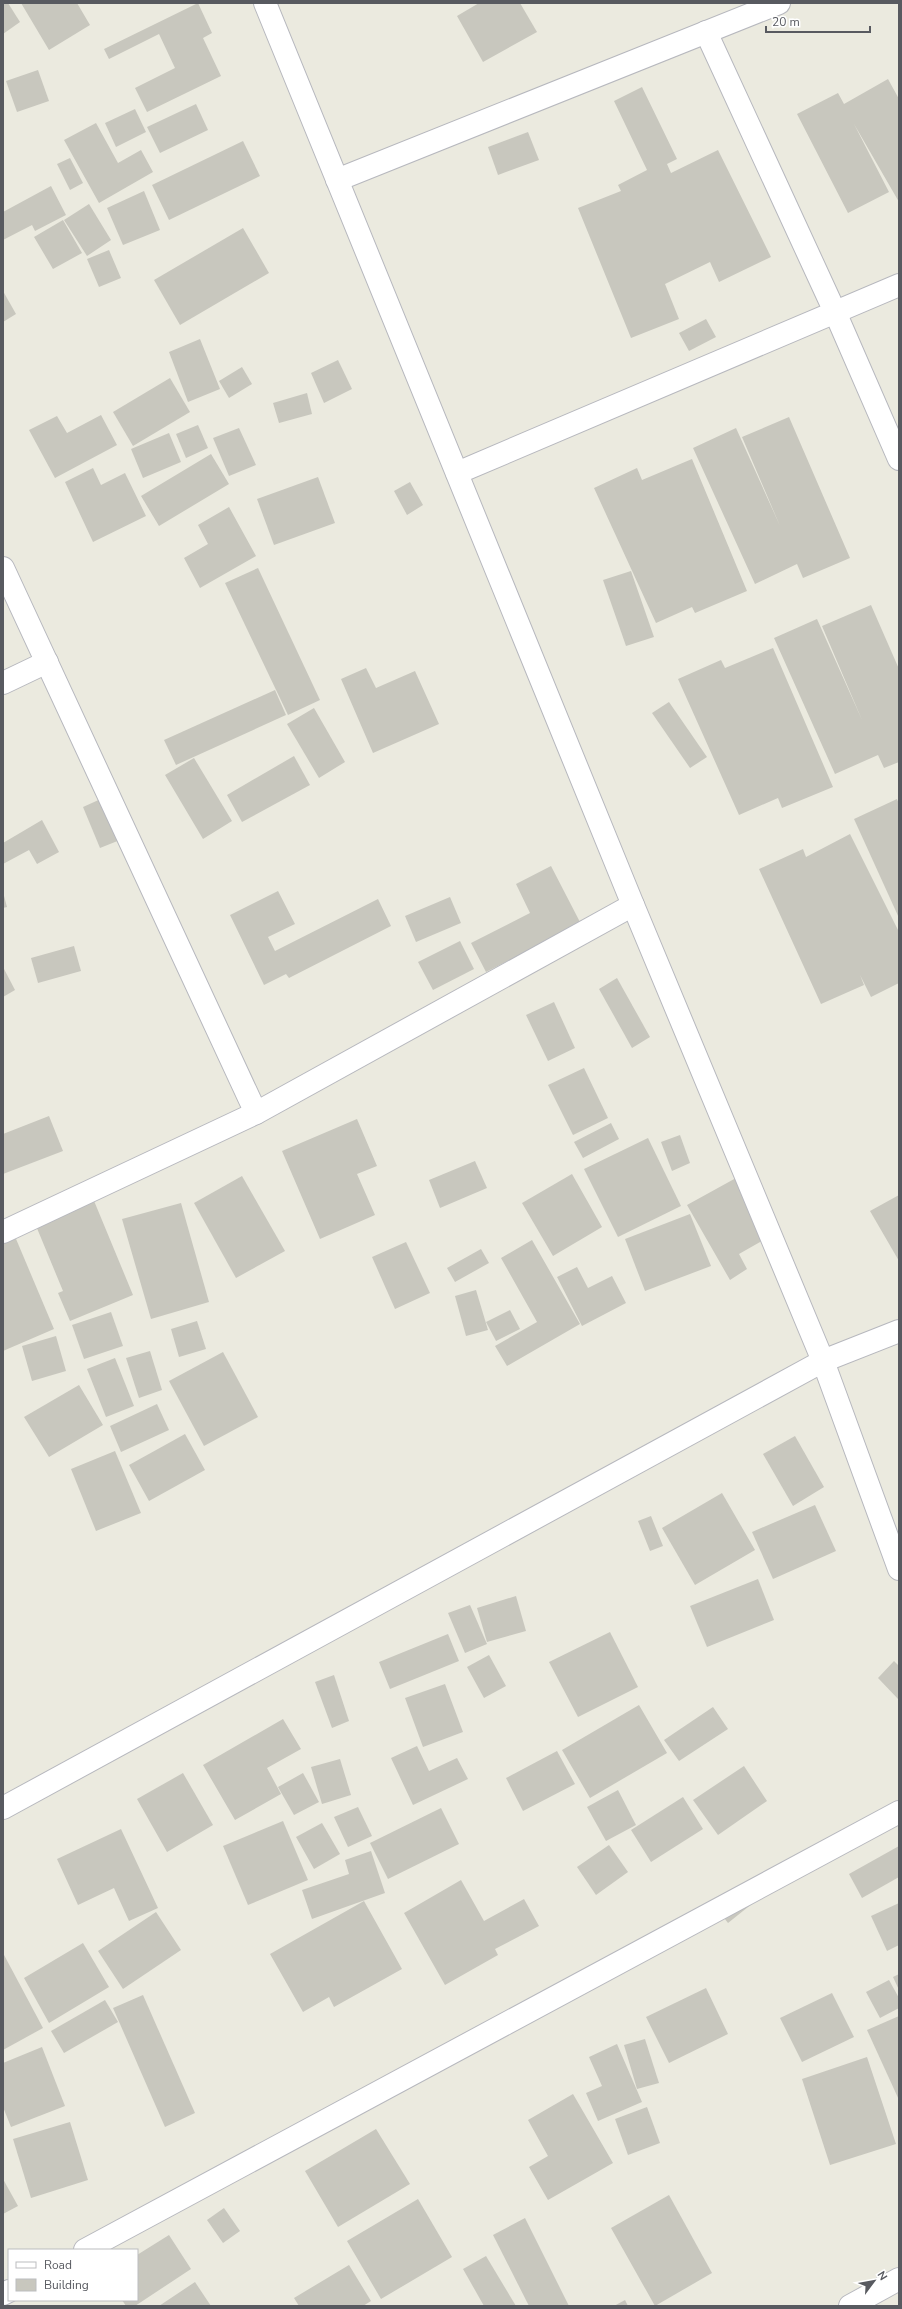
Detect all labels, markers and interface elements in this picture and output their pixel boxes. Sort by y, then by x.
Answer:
scale bar [766,8,870,34]
text: 20 m [772,14,800,30]
legend [8,2249,138,2301]
text: Road [44,2257,72,2273]
north arrow [854,2261,894,2301]
text: N [874,2268,891,2283]
text: Building [44,2277,89,2293]

